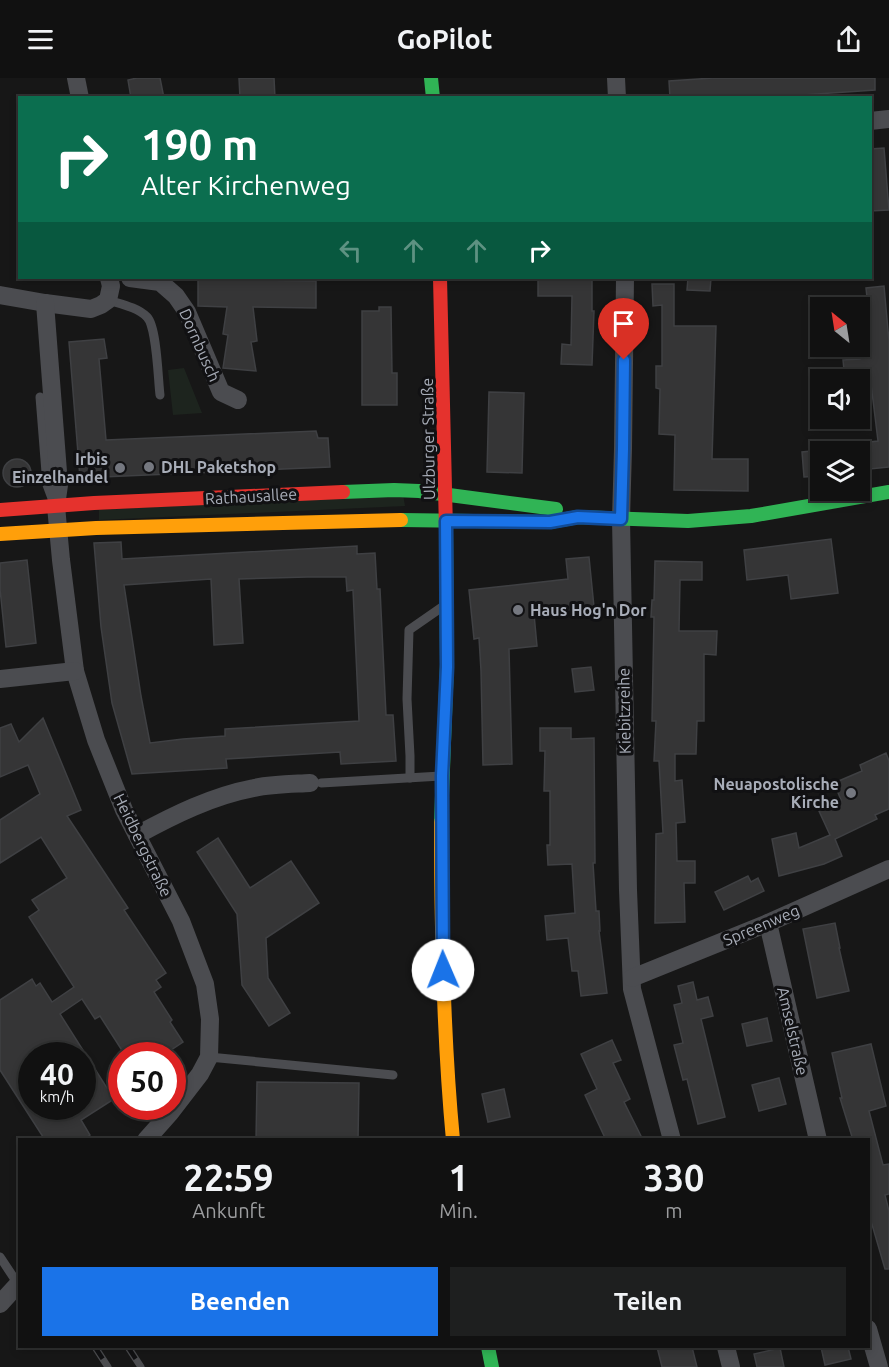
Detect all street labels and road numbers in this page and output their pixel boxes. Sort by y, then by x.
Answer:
street label: Dornbusch [176,306,224,384]
street label: Ulzburger Straße [418,378,438,500]
street label: Rathausallee [205,485,297,507]
street label: Kiebitzreihe [614,668,634,754]
street label: Heidbergstraße [110,790,176,900]
street label: Spreenweg [720,901,802,949]
street label: Amselstraße [774,985,812,1077]

